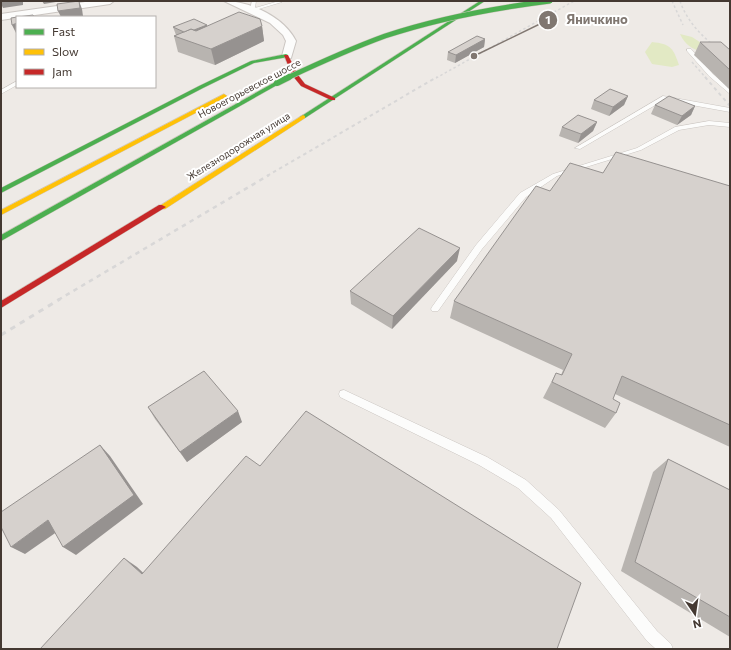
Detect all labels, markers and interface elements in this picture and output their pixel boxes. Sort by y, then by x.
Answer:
callout: Яничкино [538,7,636,32]
text: Яничкино [566,11,628,27]
text: 1 [545,12,551,26]
legend [16,16,156,88]
text: Fast [52,24,75,38]
text: Slow [52,44,79,58]
street label: Новоегорьевское шоссе [196,56,302,120]
text: Jam [52,64,72,79]
street label: Железнодорожная улица [184,109,292,183]
north arrow [675,594,715,634]
text: N [692,617,703,631]

